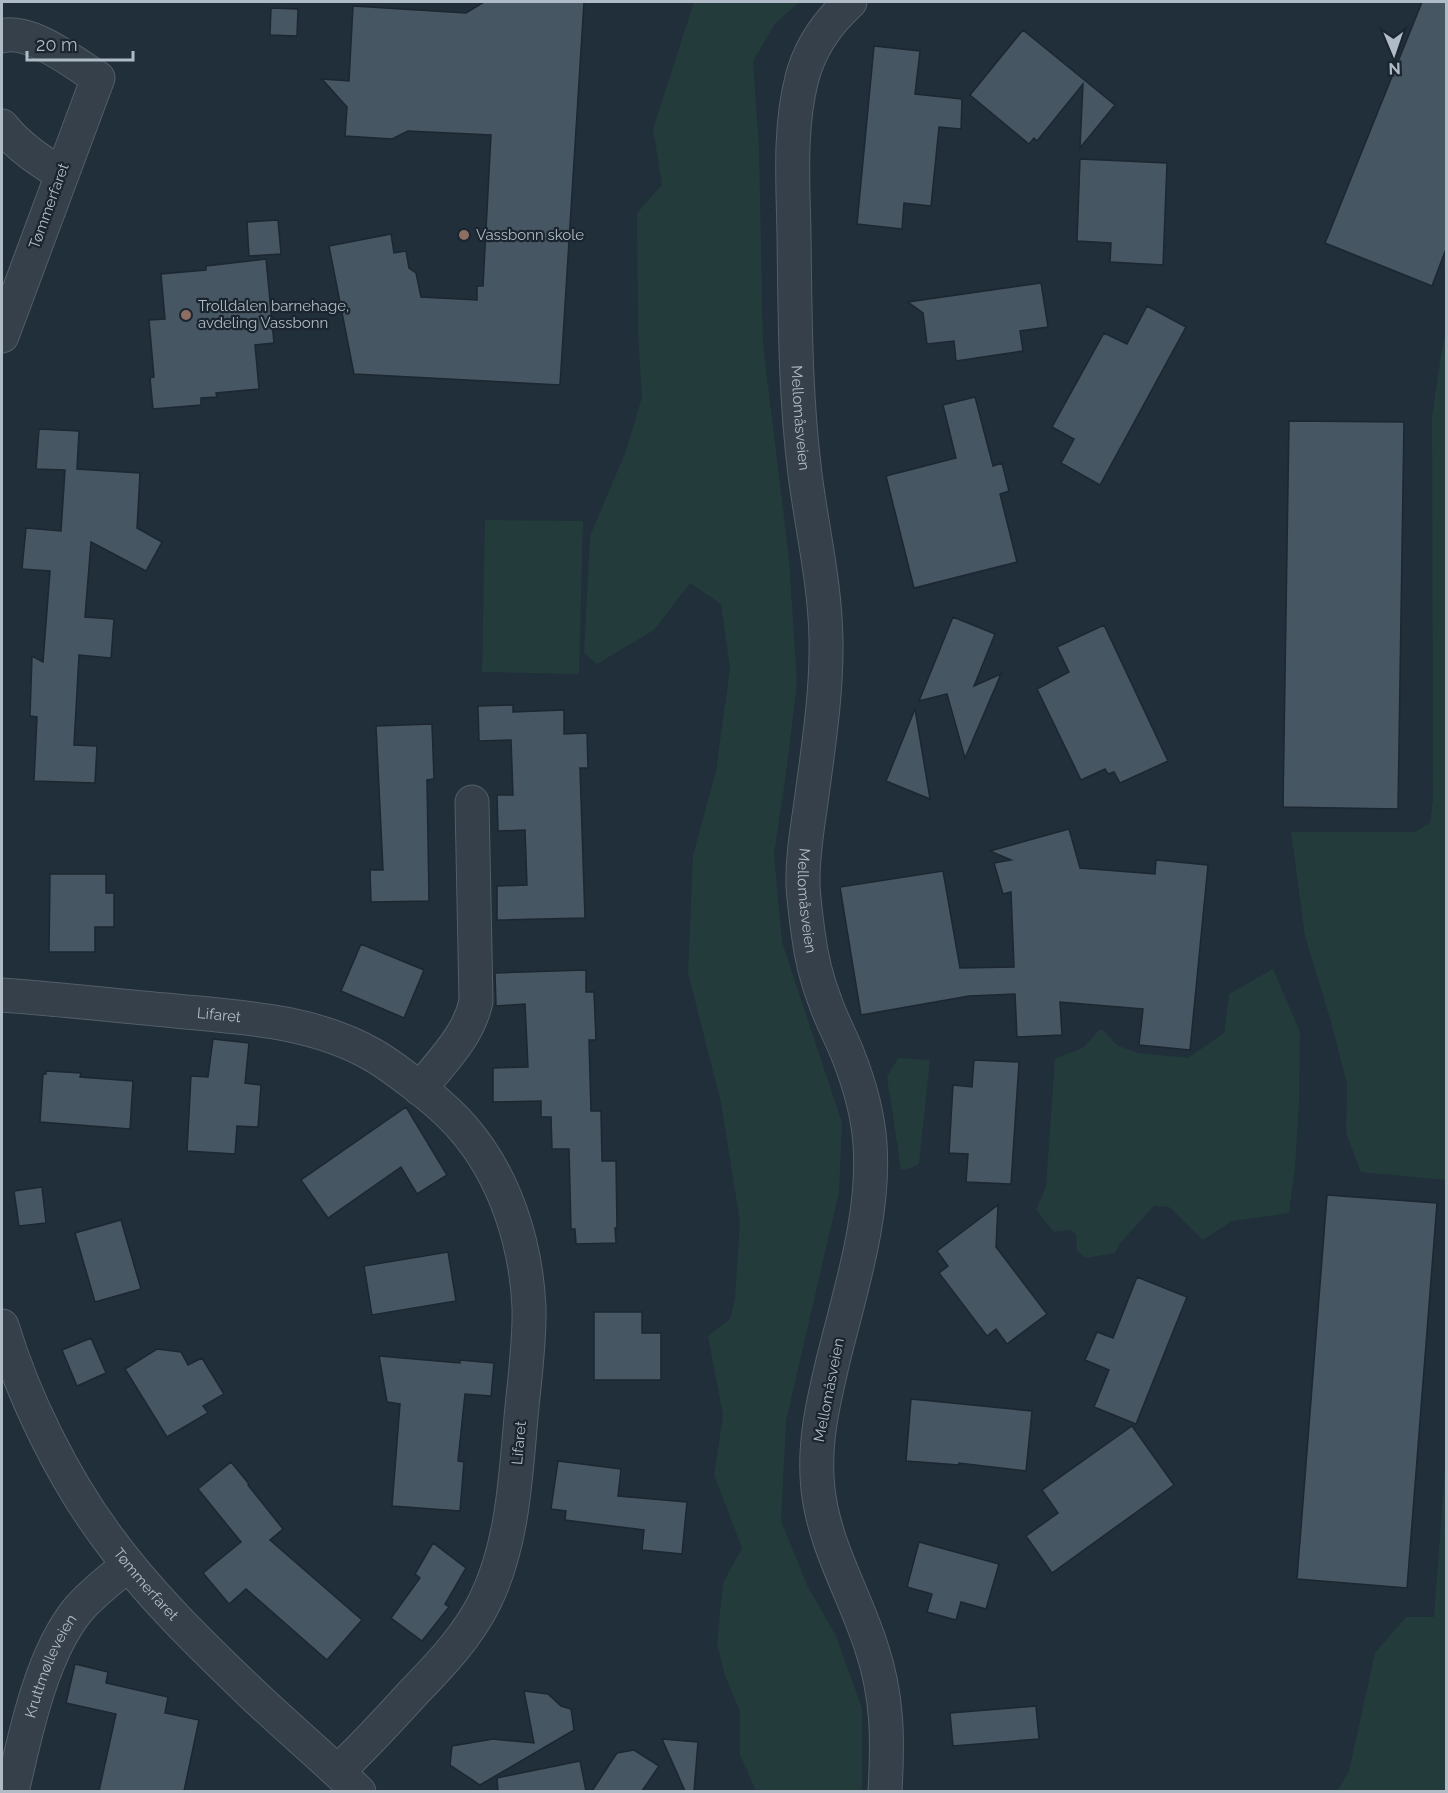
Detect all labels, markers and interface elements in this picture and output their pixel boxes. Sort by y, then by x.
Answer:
scale bar [27,24,134,62]
north arrow [1364,24,1424,84]
text: 20 m [36,34,78,55]
text: N [1388,59,1401,78]
street label: Tømmerfaret [25,161,73,251]
place label: Vassbonn skole [476,226,584,244]
marker: Vassbonn skole [457,228,471,242]
place label: Trolldalen barnehage, avdeling Vassbonn [198,297,350,332]
marker: Trolldalen barnehage, avdeling Vassbonn [179,308,193,322]
street label: Mellomåsveien [788,365,813,472]
street label: Mellomåsveien [794,847,820,955]
street label: Lifaret [196,1004,242,1026]
street label: Mellomåsveien [810,1337,848,1443]
street label: Lifaret [508,1420,530,1466]
street label: Tømmerfaret [110,1545,182,1624]
street label: Kruttmølleveien [21,1611,81,1720]

